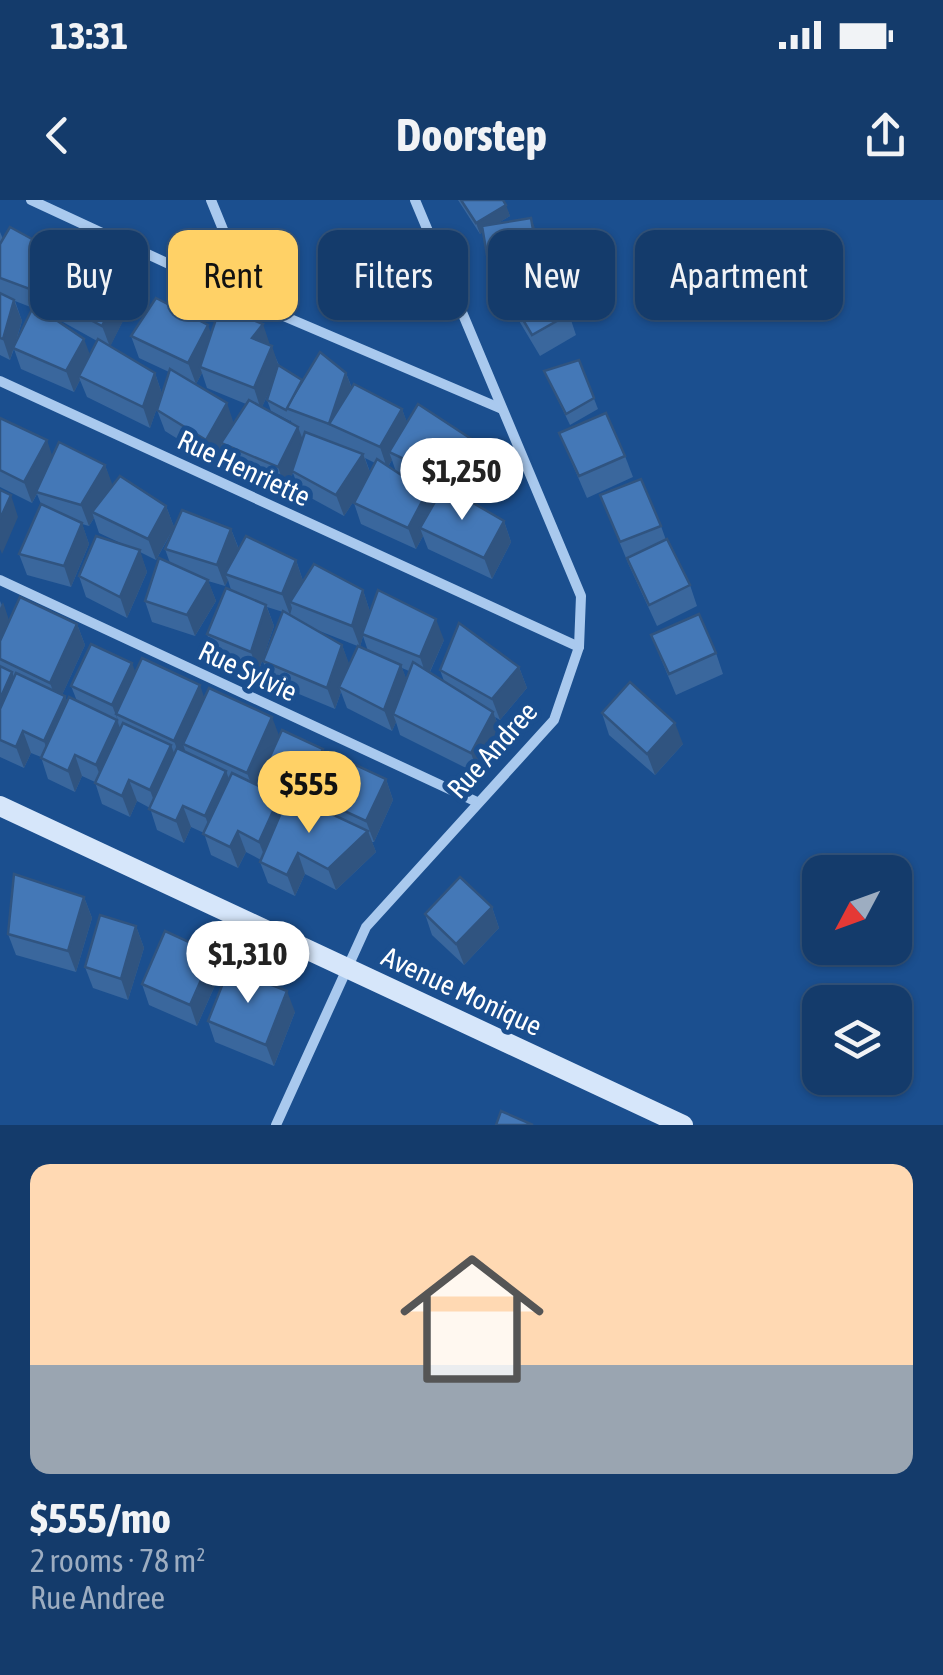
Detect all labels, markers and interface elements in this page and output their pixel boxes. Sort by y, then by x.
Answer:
text: 13:31 [50,14,128,57]
icon: back [30,108,85,163]
icon: share [858,108,913,163]
text: Doorstep [396,109,547,161]
chip: Buy [30,230,148,320]
chip: Rent [168,230,298,320]
chip: Filters [318,230,468,320]
chip: New [488,230,615,320]
chip: Apartment [635,230,843,320]
street label: Rue Henriette [173,423,315,513]
pin: $1,250 [381,438,543,523]
text: $1,250 [422,452,502,489]
street label: Rue Sylvie [194,634,302,708]
street label: Rue Andree [441,695,543,805]
pin: $555 [250,751,368,836]
text: $555 [280,765,338,802]
north arrow [802,855,912,965]
map controls [802,855,912,1095]
pin: $1,310 [167,921,329,1006]
text: $1,310 [208,935,288,972]
street label: Avenue Monique [377,940,547,1042]
button: layers [802,985,912,1095]
icon: home [382,1229,562,1409]
text: $555/mo [30,1494,171,1542]
text: 2 rooms · 78 m² [30,1542,205,1579]
text: Rue Andree [30,1579,165,1616]

